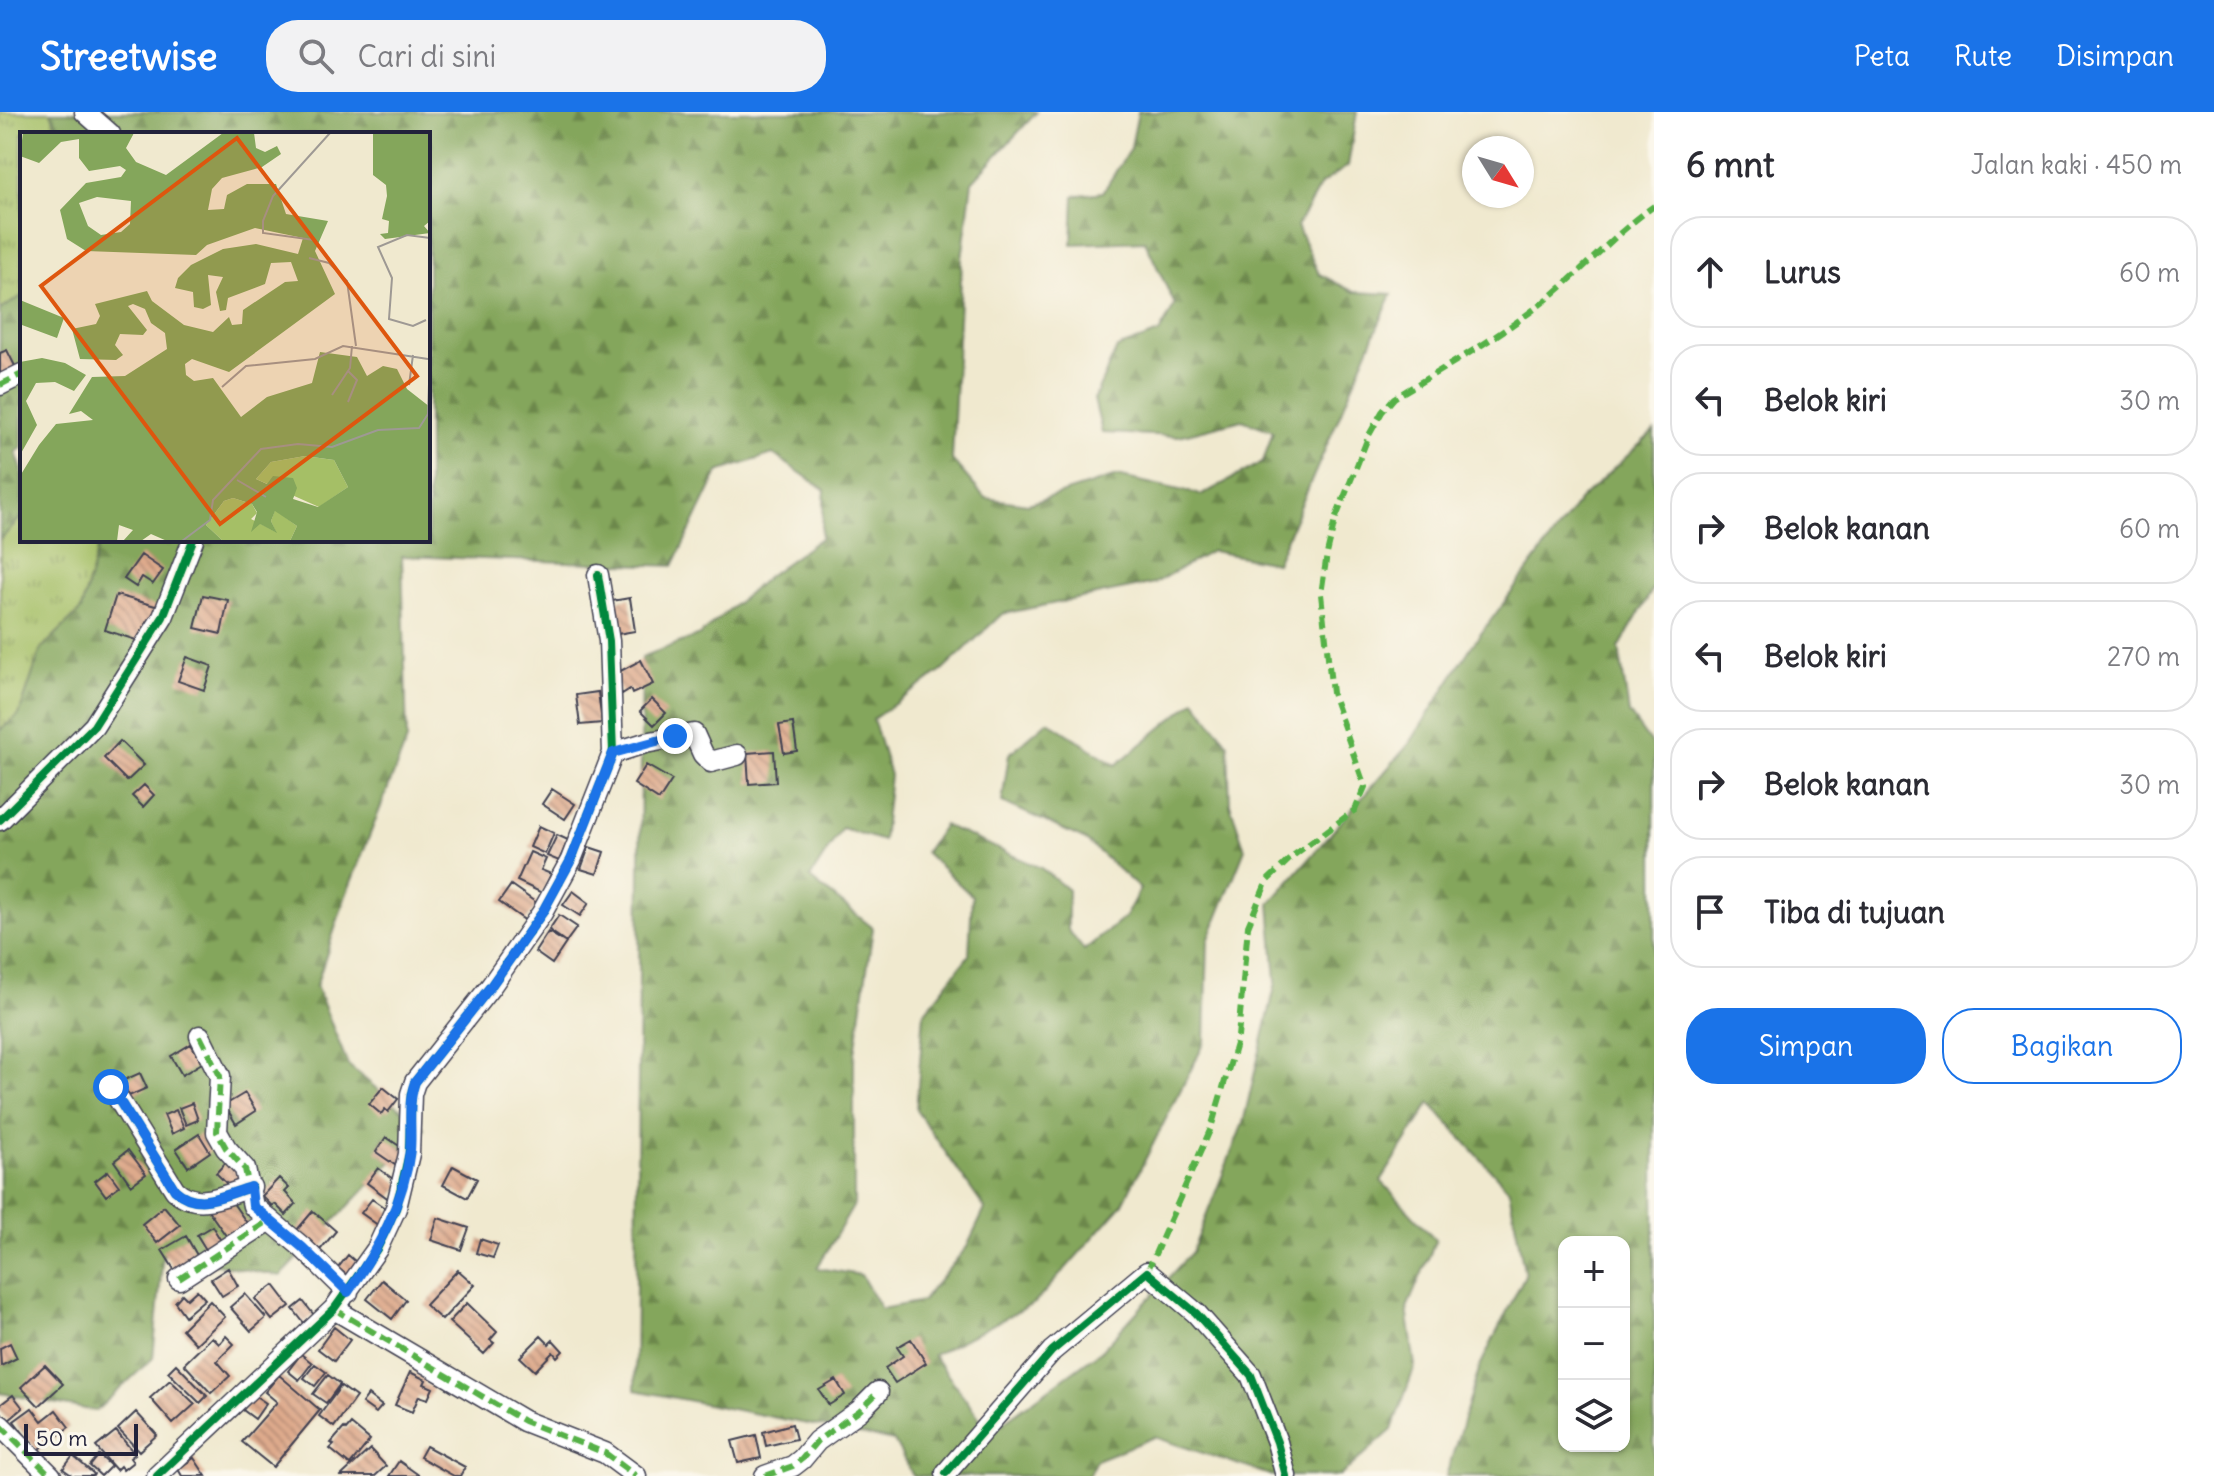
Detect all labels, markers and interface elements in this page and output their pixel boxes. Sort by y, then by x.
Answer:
search box [266,20,826,92]
text: Streetwise [40,33,218,80]
icon: search [294,34,338,78]
text: Cari di sini [358,37,496,75]
text: Peta [1854,38,1910,74]
text: Rute [1954,38,2012,74]
text: Disimpan [2056,38,2174,74]
inset map [20,132,430,542]
north arrow [1462,136,1534,208]
text: 6 mnt [1686,143,1774,186]
text: Jalan kaki · 450 m [1971,148,2182,181]
icon: ahead [1688,250,1732,294]
text: Lurus [1764,253,1841,291]
text: 60 m [2119,256,2180,289]
icon: left [1688,378,1732,422]
text: Belok kiri [1764,381,1887,419]
text: 30 m [2119,384,2180,417]
icon: right [1688,506,1732,550]
text: Belok kanan [1764,509,1930,547]
text: 60 m [2119,512,2180,545]
icon: left [1688,634,1732,678]
text: Belok kiri [1764,637,1887,675]
text: 270 m [2107,640,2180,673]
route end [657,718,693,754]
icon: right [1688,762,1732,806]
text: Belok kanan [1764,765,1930,803]
text: 30 m [2119,768,2180,801]
icon: arrive [1688,890,1732,934]
text: Tiba di tujuan [1764,893,1945,931]
button: Simpan [1686,1008,1926,1084]
button: Bagikan [1942,1008,2182,1084]
route start [93,1069,129,1105]
map controls [1558,1236,1630,1452]
button: + [1558,1236,1630,1308]
button: − [1558,1308,1630,1380]
button: layers [1558,1380,1630,1452]
scale bar [24,1420,138,1456]
text: 50 m [36,1424,88,1452]

